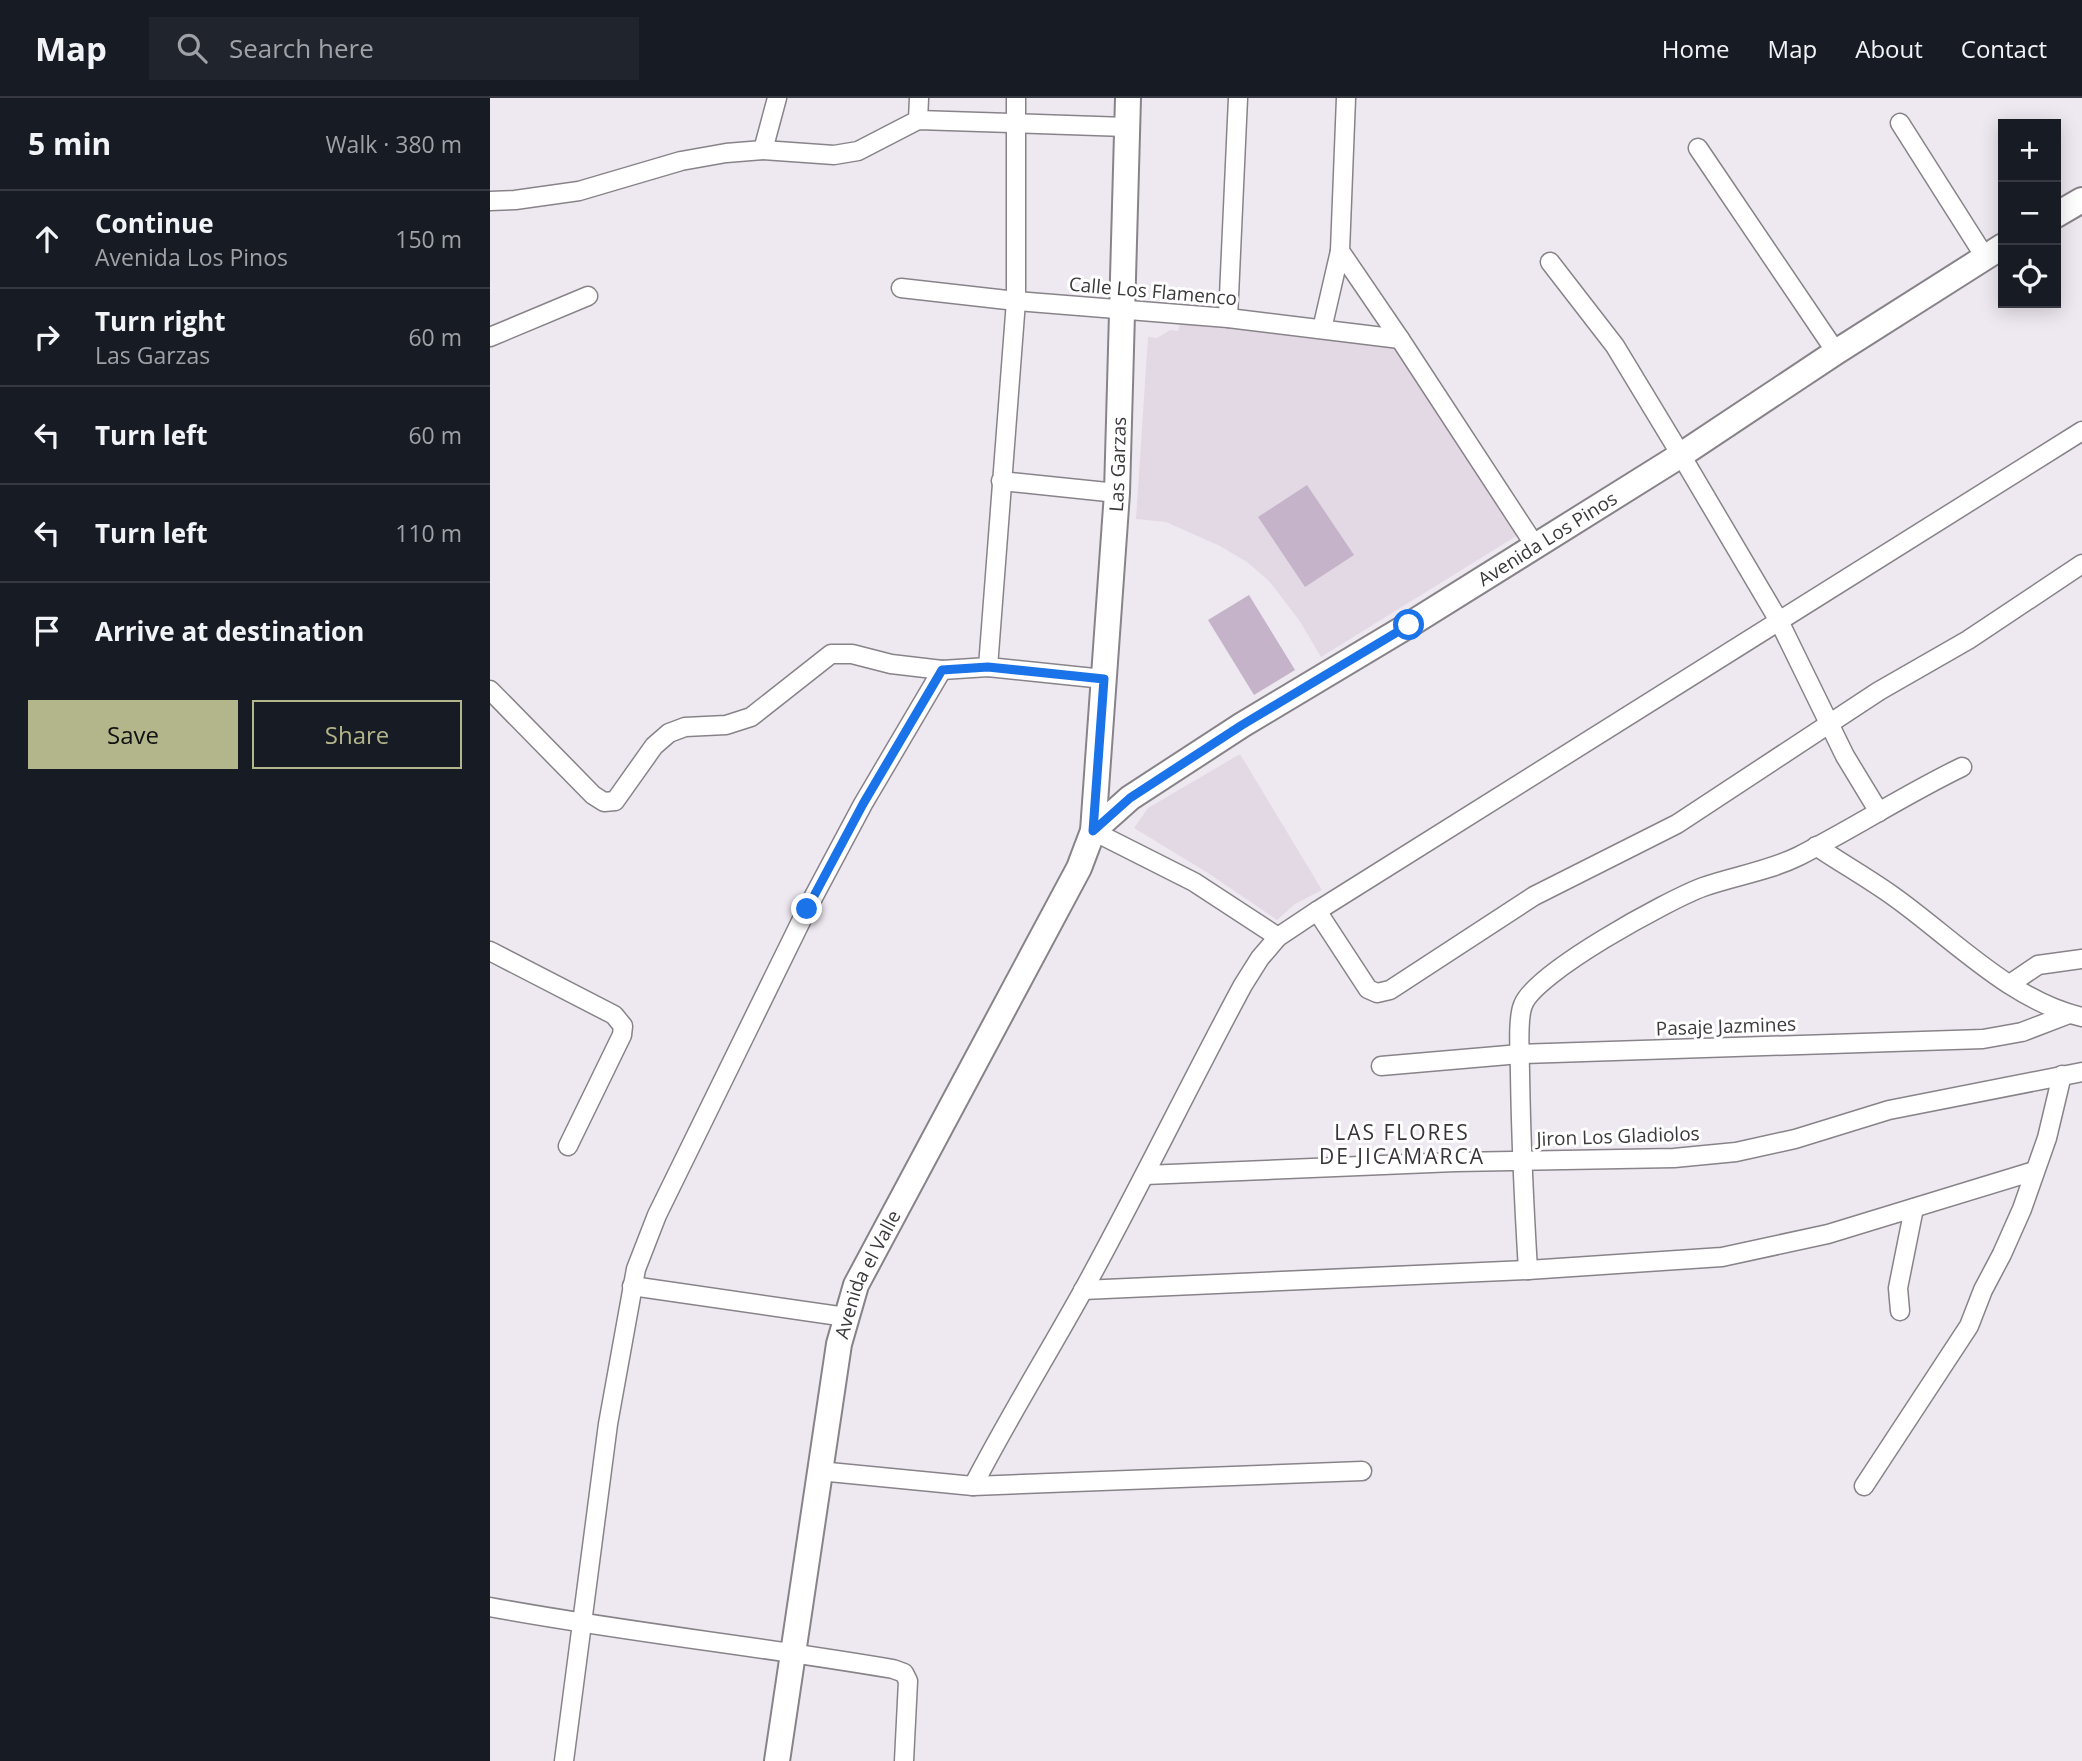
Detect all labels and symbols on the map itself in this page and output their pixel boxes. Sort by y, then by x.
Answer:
street label: Calle Los Flamenco [1068,271,1238,311]
street label: Las Garzas [1103,416,1132,513]
street label: Avenida Los Pinos [1473,485,1622,592]
route start [1393,609,1424,640]
route end [791,893,822,924]
street label: Pasaje Jazmines [1655,1011,1797,1041]
district label: LAS FLORES DE JICAMARCA [1319,1118,1485,1170]
street label: Jiron Los Gladiolos [1534,1120,1700,1152]
street label: Avenida el Valle [828,1206,907,1342]

